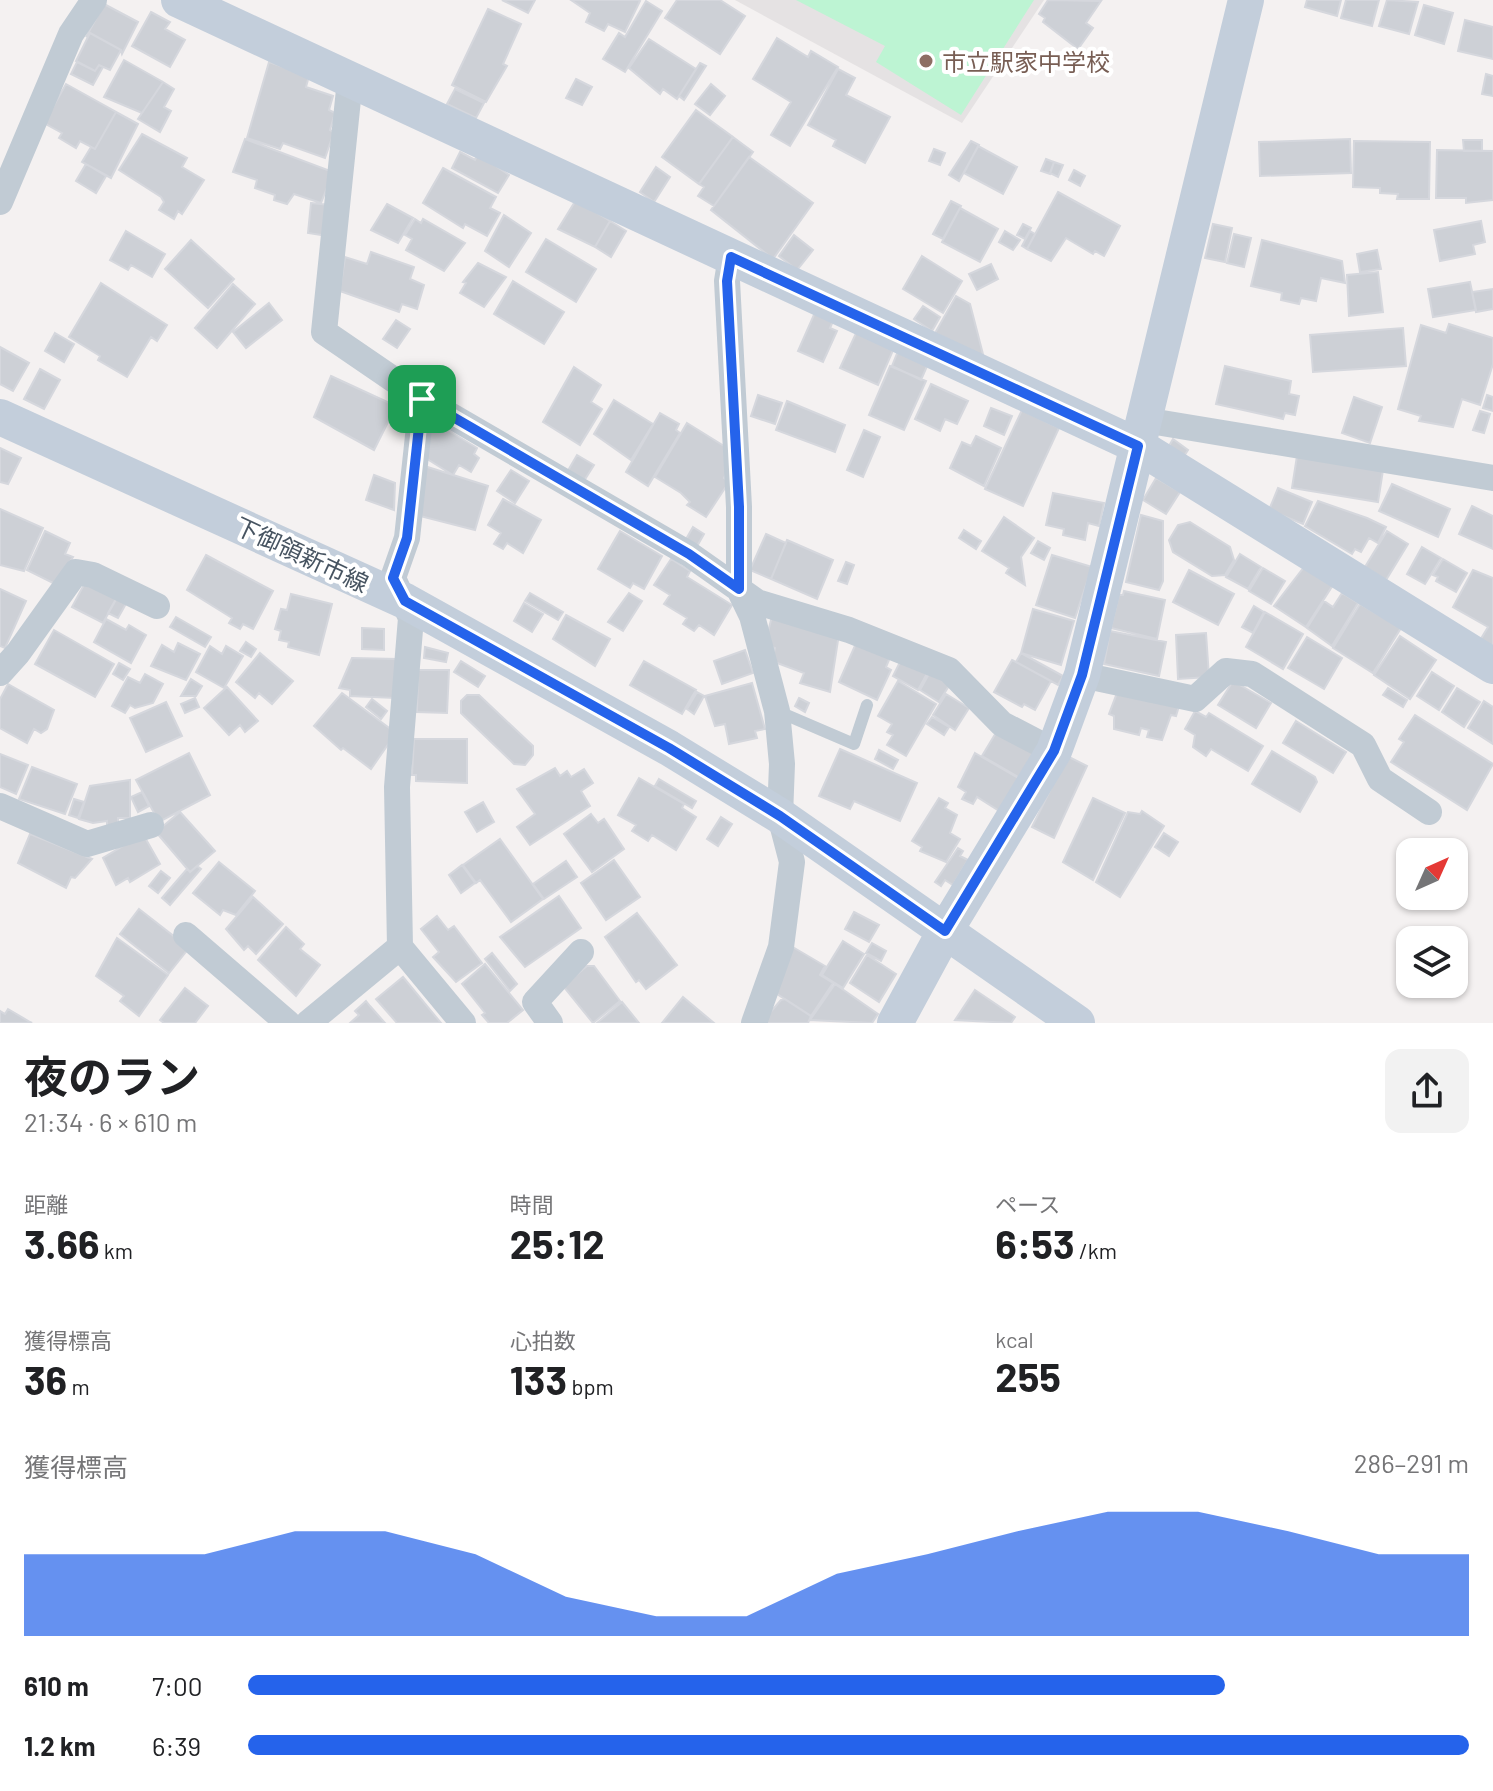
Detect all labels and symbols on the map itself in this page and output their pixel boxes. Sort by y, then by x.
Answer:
place label: 市立駅家中学校 [942,47,1110,76]
marker: 市立駅家中学校 [917,52,935,70]
pin [388,365,456,433]
street label: 下御領新市線 [231,510,373,598]
north arrow [1396,838,1468,910]

